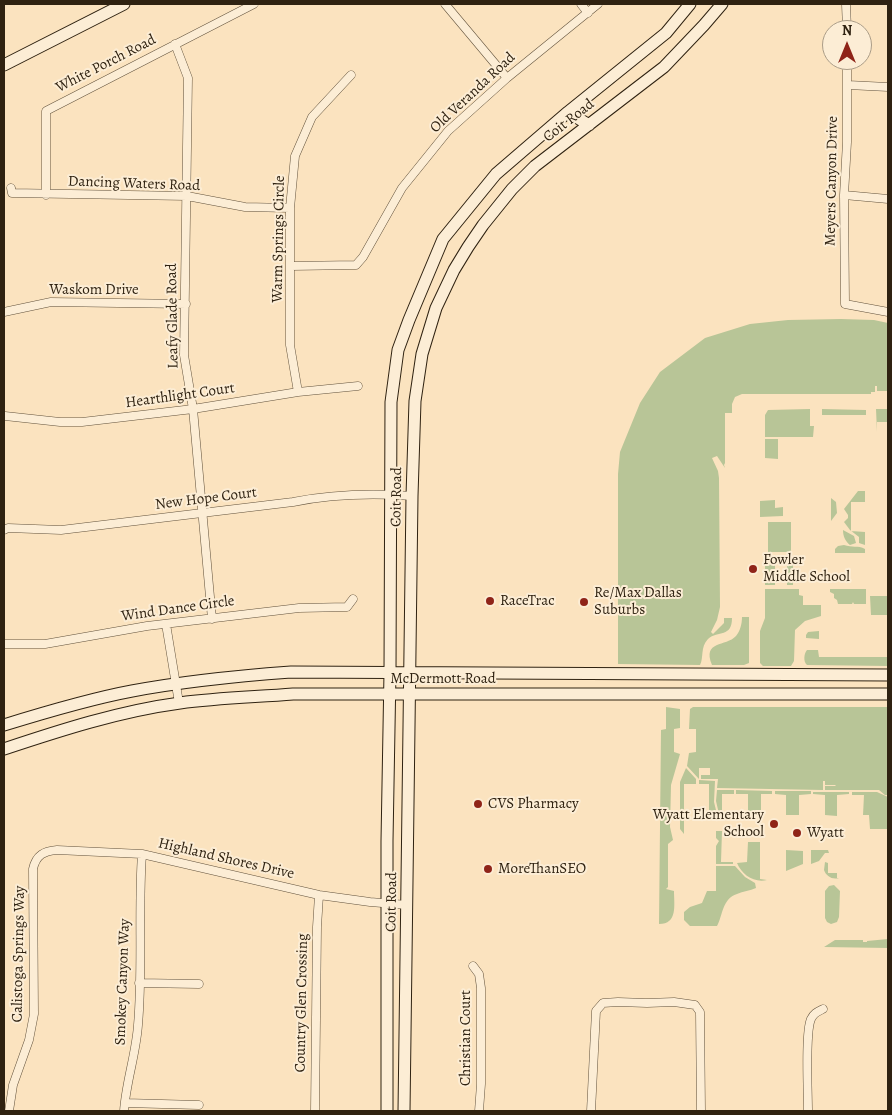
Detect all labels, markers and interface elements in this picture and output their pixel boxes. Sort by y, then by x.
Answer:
north arrow [822,20,872,70]
text: N [842,21,852,40]
street label: White Porch Road [53,31,159,97]
street label: Old Veranda Road [427,49,519,137]
street label: Coit Road [540,95,598,147]
street label: Meyers Canyon Drive [822,116,842,246]
street label: Dancing Waters Road [67,173,201,195]
street label: Warm Springs Circle [269,175,289,303]
street label: Leafy Glade Road [163,263,183,369]
street label: Waskom Drive [49,281,139,299]
street label: Hearthlight Court [124,379,236,413]
street label: Coit Road [387,467,407,527]
street label: New Hope Court [154,484,258,514]
place label: Fowler Middle School [763,551,850,586]
marker: Fowler Middle School [747,563,759,575]
place label: Re/Max Dallas Suburbs [594,584,682,619]
street label: Wind Dance Circle [120,592,236,626]
place label: RaceTrac [500,592,554,610]
marker: RaceTrac [484,595,496,607]
marker: Re/Max Dallas Suburbs [578,596,590,608]
street label: McDermott Road [390,670,496,688]
place label: CVS Pharmacy [488,795,579,813]
marker: CVS Pharmacy [472,798,484,810]
place label: Wyatt Elementary School [653,806,764,841]
marker: Wyatt Elementary School [768,818,780,830]
place label: Wyatt [807,824,844,842]
marker: Wyatt [791,827,803,839]
street label: Highland Shores Drive [156,835,296,883]
place label: MoreThanSEO [498,860,586,878]
marker: MoreThanSEO [482,863,494,875]
street label: Coit Road [382,872,402,932]
street label: Calistoga Springs Way [9,885,29,1023]
street label: Smokey Canyon Way [112,918,134,1046]
street label: Country Glen Crossing [292,933,312,1073]
street label: Christian Court [457,990,475,1086]

